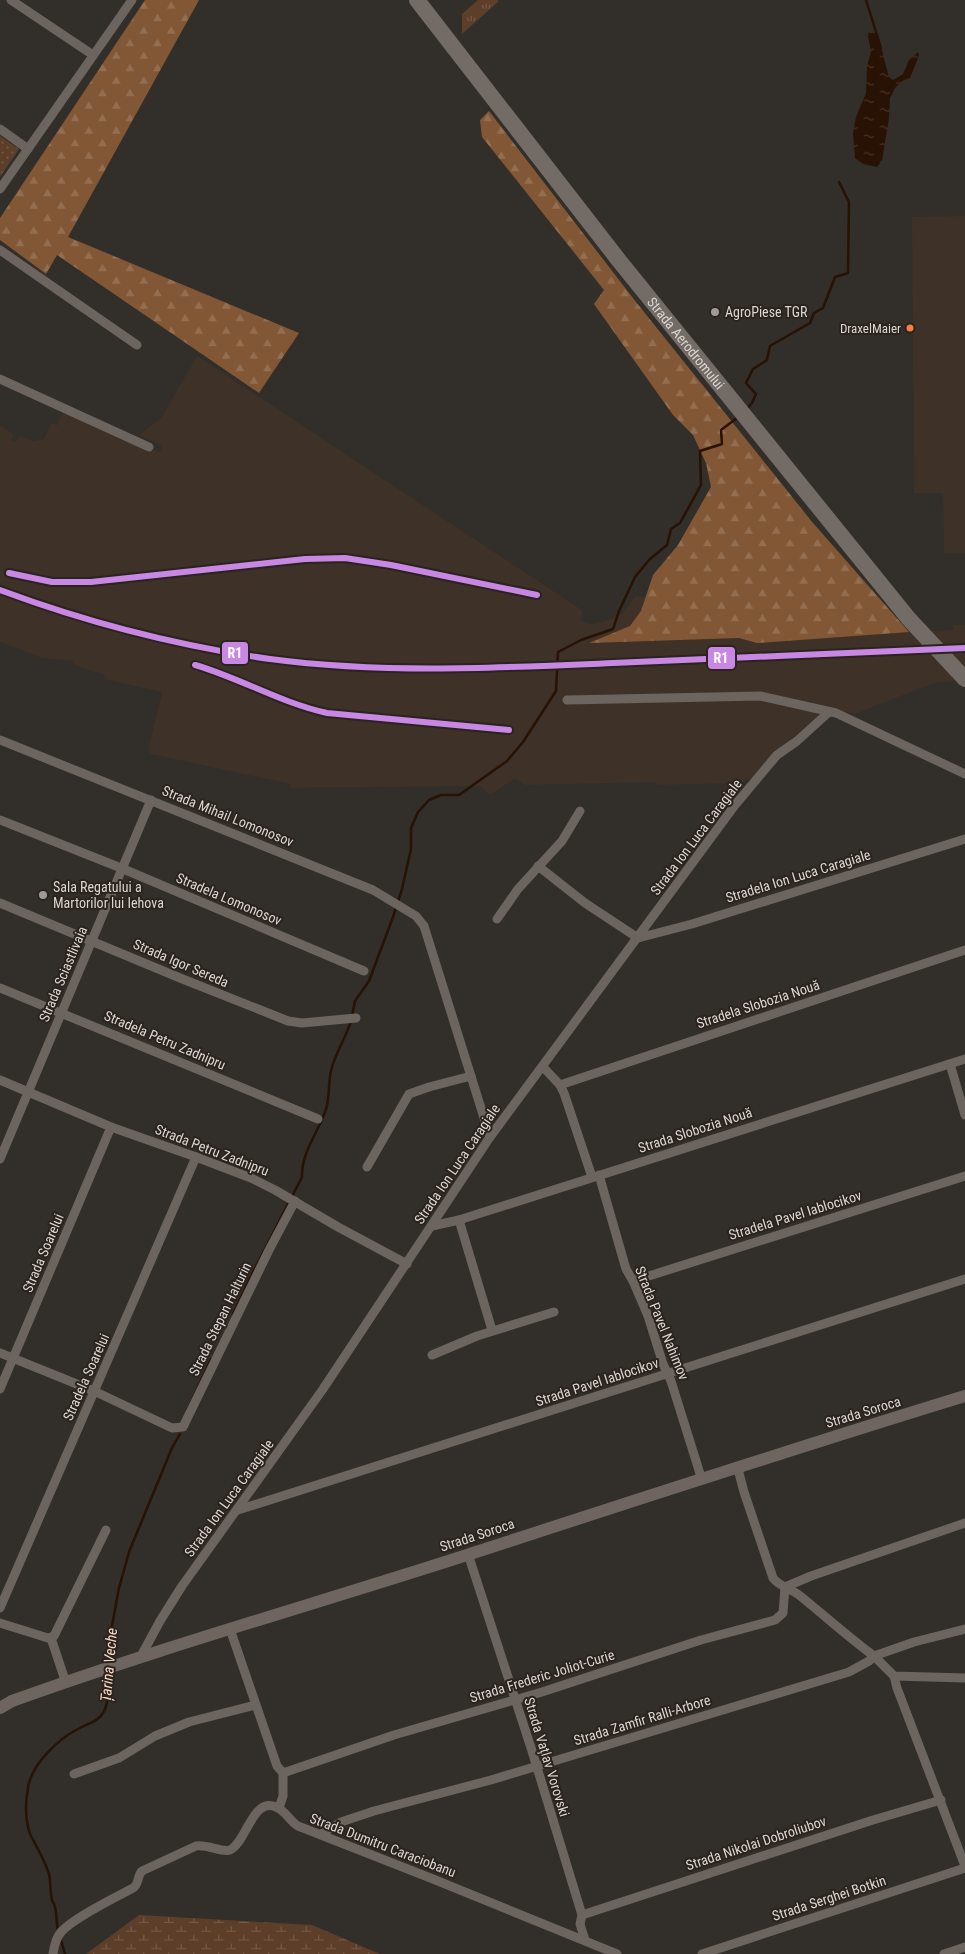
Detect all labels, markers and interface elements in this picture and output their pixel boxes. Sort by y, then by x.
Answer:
street label: Strada Aerodromului [644,294,728,392]
place label: AgroPiese TGR [725,304,808,320]
marker: AgroPiese TGR [709,306,721,318]
place label: DraxelMaier [840,321,901,336]
marker: DraxelMaier [905,323,915,333]
line badge: R1 [221,641,249,665]
text: R1 [228,645,242,661]
line badge: R1 [707,646,736,670]
text: R1 [714,650,728,666]
street label: Strada Ion Luca Caragiale [647,776,745,898]
street label: Strada Mihail Lomonosov [160,782,296,850]
street label: Stradela Ion Luca Caragiale [724,846,873,906]
street label: Stradela Lomonosov [174,870,284,928]
place label: Sala Regatului a Martorilor lui Iehova [53,879,164,911]
marker: Sala Regatului a Martorilor lui Iehova [37,889,49,901]
street label: Strada Sciastlivaia [36,924,90,1024]
street label: Strada Igor Sereda [131,936,231,990]
street label: Stradela Slobozia Nouă [694,977,822,1031]
street label: Stradela Petru Zadnipru [102,1007,228,1073]
street label: Strada Ion Luca Caragiale [411,1101,503,1227]
street label: Strada Slobozia Nouă [636,1104,754,1156]
street label: Strada Petru Zadnipru [153,1121,271,1179]
street label: Stradela Pavel Iablocikov [727,1187,863,1243]
street label: Strada Soarelui [19,1211,67,1295]
street label: Strada Stepan Halturin [186,1260,254,1378]
street label: Strada Pavel Nahimov [632,1264,692,1382]
street label: Stradela Soarelui [60,1331,112,1423]
street label: Strada Pavel Iablocikov [533,1355,661,1409]
street label: Strada Soroca [824,1393,902,1431]
street label: Strada Ion Luca Caragiale [181,1436,277,1560]
street label: Strada Soroca [438,1515,516,1555]
water label: Țarina Veche [97,1627,121,1703]
street label: Strada Frederic Joliot-Curie [468,1646,617,1706]
street label: Strada Zamfir Ralli-Arbore [572,1691,713,1748]
street label: Strada Vațlav Vorovski [520,1695,573,1819]
street label: Strada Dumitru Caraciobanu [308,1810,458,1880]
street label: Strada Nikolai Dobroliubov [684,1813,828,1873]
street label: Strada Serghei Botkin [770,1872,888,1924]

